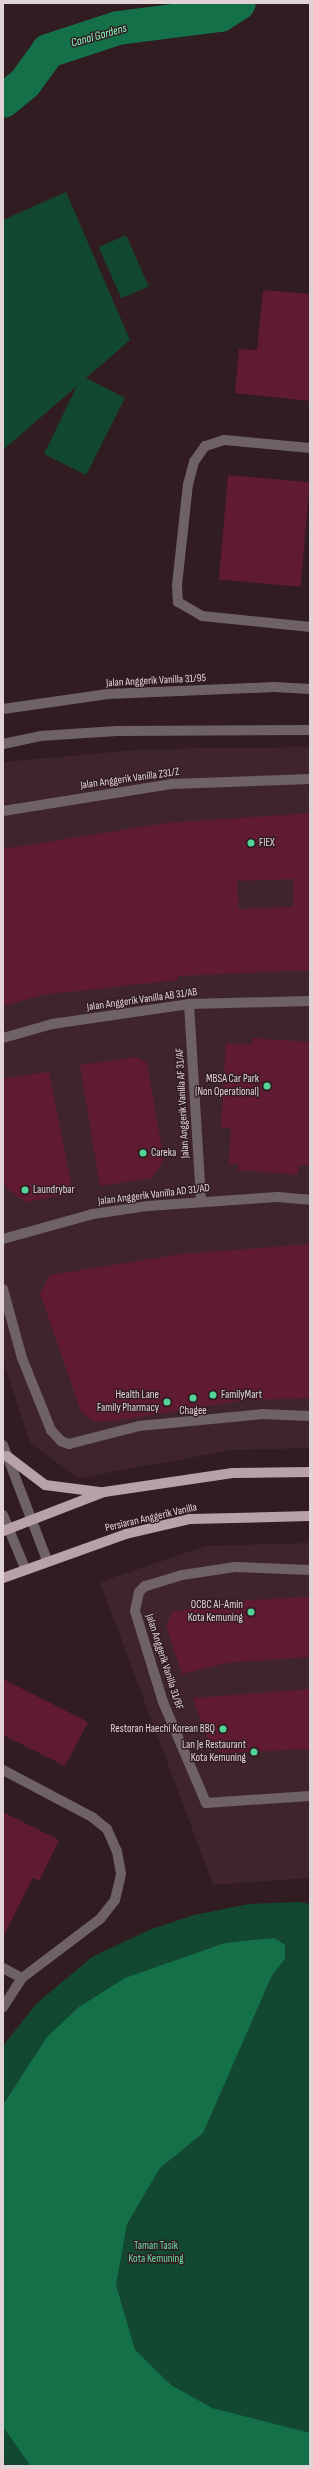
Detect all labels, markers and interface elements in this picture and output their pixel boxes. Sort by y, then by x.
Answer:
water label: Canal Gardens [70,21,128,51]
street label: Jalan Anggerik Vanilla 31/95 [106,672,206,690]
street label: Jalan Anggerik Vanilla Z31/Z [80,766,180,792]
place label: FIEX [259,836,275,850]
marker: FIEX [246,838,256,848]
street label: Jalan Anggerik Vanilla AB 31/AB [86,986,198,1014]
street label: Jalan Anggerik Vanilla AF 31/AF [174,1048,192,1158]
place label: MBSA Car Park (Non Operational) [195,1073,259,1099]
marker: MBSA Car Park (Non Operational) [262,1081,272,1091]
place label: Careka [151,1146,176,1160]
marker: Careka [138,1148,148,1158]
street label: Jalan Anggerik Vanilla AD 31/AD [97,1182,211,1208]
place label: Laundrybar [33,1183,75,1197]
marker: Laundrybar [20,1185,30,1195]
place label: FamilyMart [221,1388,262,1402]
place label: Health Lane Family Pharmacy [97,1389,159,1415]
marker: FamilyMart [208,1390,218,1400]
marker: Chagee [188,1393,198,1403]
marker: Health Lane Family Pharmacy [162,1397,172,1407]
place label: Chagee [179,1404,207,1418]
street label: Persiaran Anggerik Vanilla [104,1501,198,1535]
place label: OCBC Al-Amin Kota Kemuning [188,1599,243,1625]
marker: OCBC Al-Amin Kota Kemuning [246,1607,256,1617]
street label: Jalan Anggerik Vanilla 31/BF [142,1612,186,1712]
place label: Restoran Haechi Korean BBQ [110,1722,215,1736]
marker: Restoran Haechi Korean BBQ [218,1724,228,1734]
place label: Lan Je Restaurant Kota Kemuning [182,1739,246,1765]
marker: Lan Je Restaurant Kota Kemuning [249,1747,259,1757]
park label: Taman Tasik Kota Kemuning [128,2240,184,2266]

